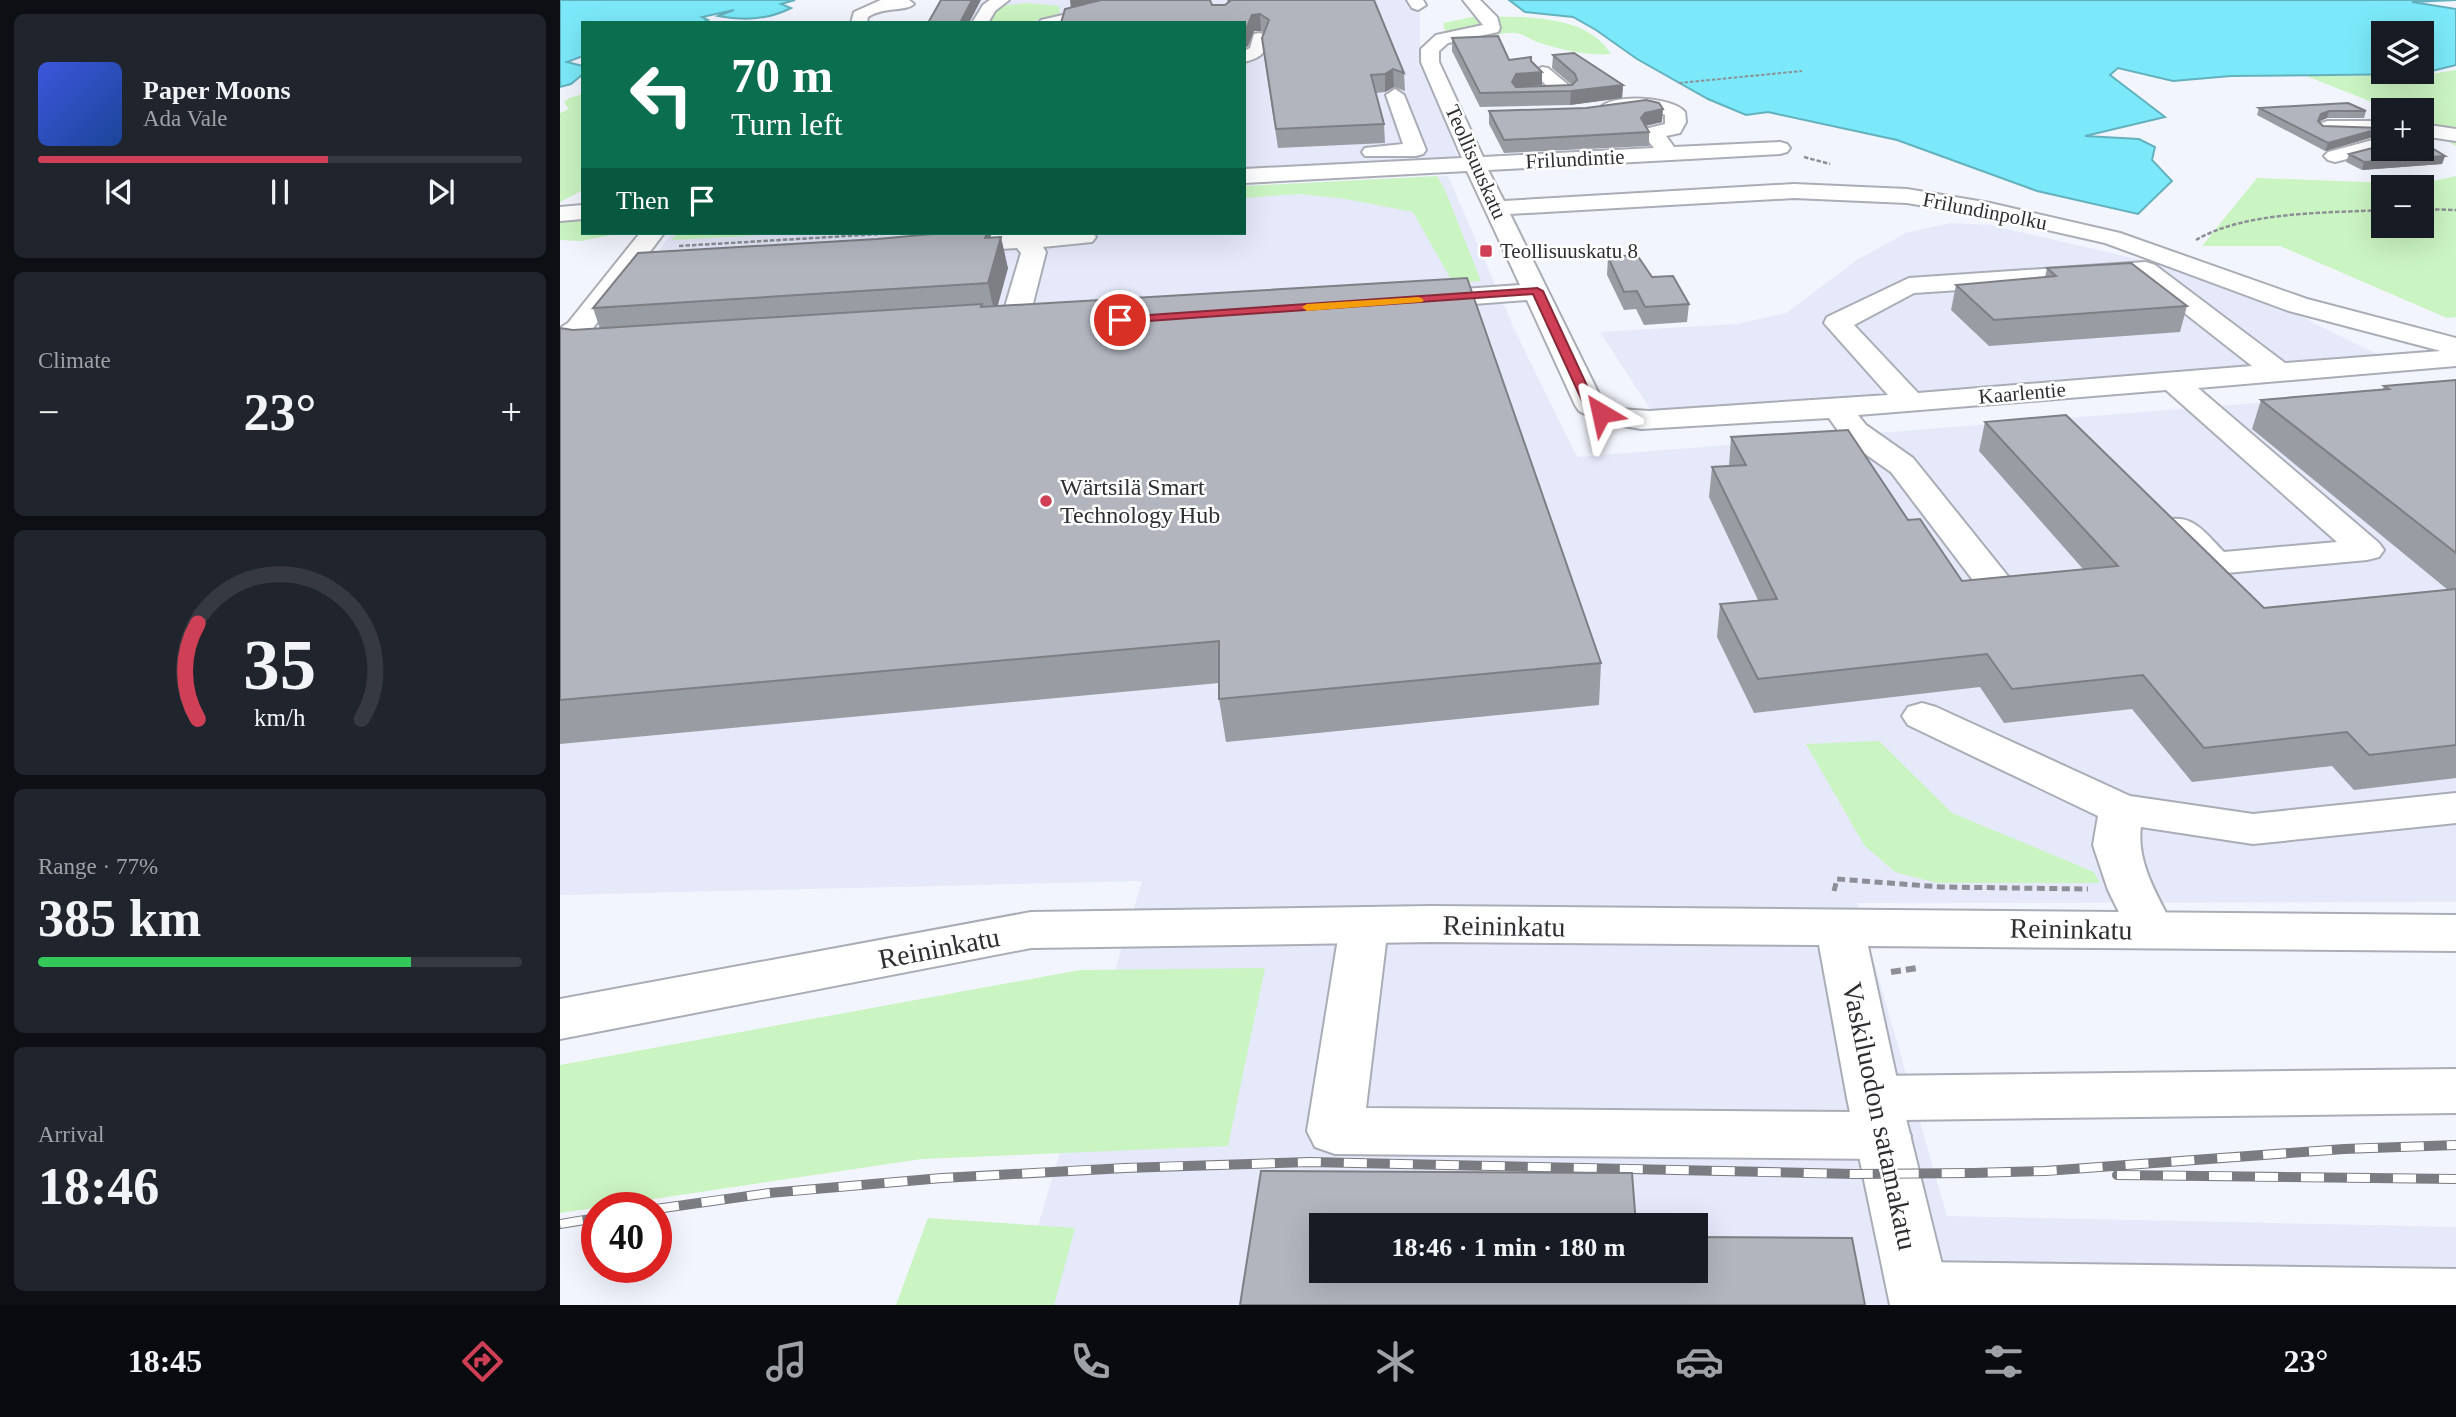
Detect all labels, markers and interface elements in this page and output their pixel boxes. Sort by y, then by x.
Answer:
map controls [2371,21,2434,238]
button: layers [2371,21,2434,84]
text: 70 m [731,48,833,103]
icon: left [616,49,707,140]
text: Paper Moons [143,76,291,105]
button: + [2371,98,2434,161]
street label: Teollisuuskatu [1440,101,1512,223]
text: Ada Vale [143,106,228,131]
text: Turn left [731,106,843,142]
street label: Frilundintie [1525,144,1625,174]
icon: previous [100,173,138,211]
icon: pause [261,173,299,211]
icon: next [422,173,460,211]
button: − [2371,175,2434,238]
icon: arrive [683,182,721,220]
text: Then [616,186,669,215]
street label: Frilundinpolku [1921,187,2050,235]
place label: Teollisuuskatu 8 [1500,239,1638,263]
marker: Teollisuuskatu 8 [1478,243,1494,259]
pin [1090,290,1150,350]
icon: arrive [1101,301,1139,339]
text: Climate [38,348,111,373]
position arrow [1564,376,1638,450]
street label: Kaarlentie [1977,377,2067,409]
text: 23° [244,384,316,441]
text: − [38,391,59,433]
text: + [501,391,522,433]
place label: Wärtsilä Smart Technology Hub [1060,474,1220,528]
marker: Wärtsilä Smart Technology Hub [1038,493,1054,509]
text: 35 [244,624,316,705]
text: km/h [254,703,306,730]
text: Range · 77% [38,854,158,879]
text: 385 km [38,890,201,947]
street label: Reininkatu [1442,909,1566,943]
street label: Reininkatu [2009,912,2133,946]
street label: Reininkatu [876,921,1002,975]
street label: Vaskiluodon satamakatu [1836,979,1924,1253]
text: Arrival [38,1122,104,1147]
text: 18:46 [38,1158,159,1215]
speed limit sign: 40 [581,1192,672,1283]
text: 18:46 · 1 min · 180 m [1392,1233,1626,1262]
icon: directions [458,1337,507,1386]
icon: music [762,1337,811,1386]
icon: phone [1066,1337,1115,1386]
icon: climate [1371,1337,1420,1386]
icon: car [1675,1337,1724,1386]
icon: filters [1979,1337,2028,1386]
text: 18:45 [128,1343,202,1379]
text: 23° [2284,1343,2328,1379]

